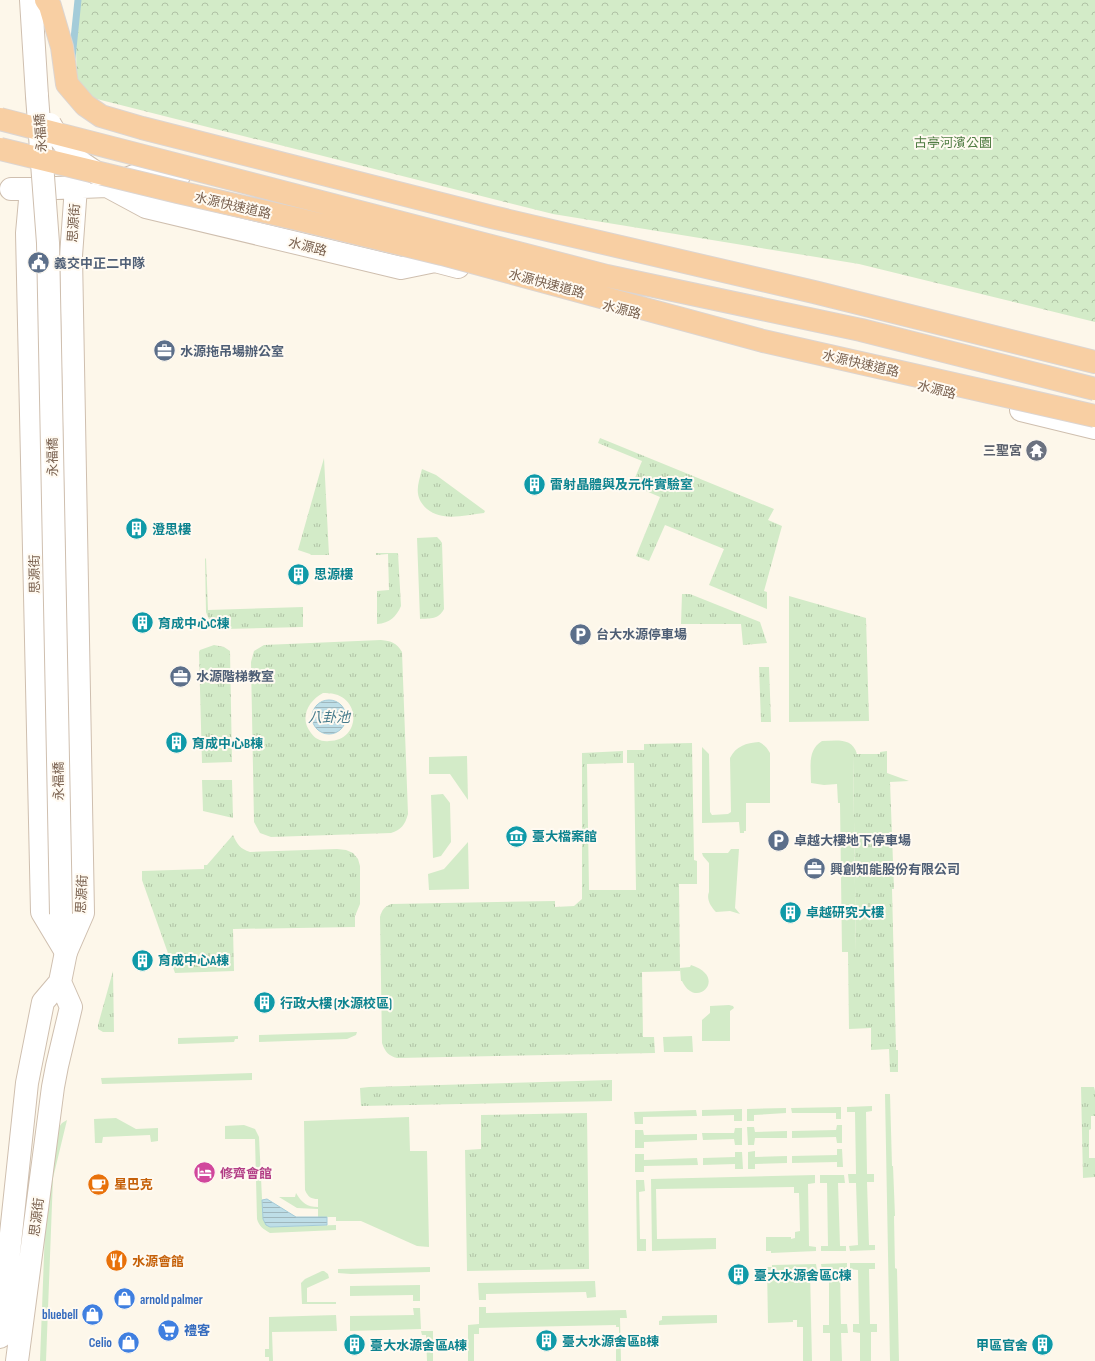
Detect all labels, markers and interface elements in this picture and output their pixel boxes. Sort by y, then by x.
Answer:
street label: 永福橋 [32,113,50,153]
park label: 古亭河濱公園 [914,135,992,151]
street label: 水源快速道路 [193,189,273,223]
street label: 思源街 [65,203,83,243]
street label: 水源路 [287,234,329,259]
public building icon: 義交中正二中隊 [25,250,51,276]
place label: 義交中正二中隊 [54,256,145,272]
street label: 水源快速道路 [507,266,586,302]
street label: 水源路 [601,297,643,322]
office icon: 水源拖吊場辦公室 [151,338,177,364]
place label: 水源拖吊場辦公室 [180,344,284,360]
street label: 水源快速道路 [821,347,901,381]
street label: 水源路 [916,377,958,402]
street label: 永福橋 [45,437,61,477]
temple icon: 三聖宮 [1024,437,1050,463]
place label: 三聖宮 [983,443,1022,459]
building icon: 雷射晶體與及元件實驗室 [521,471,547,497]
place label: 雷射晶體與及元件實驗室 [550,477,693,493]
building icon: 澄思樓 [123,516,149,542]
place label: 澄思樓 [152,522,191,538]
street label: 思源街 [27,554,43,594]
building icon: 思源樓 [285,561,311,587]
place label: 思源樓 [314,567,353,583]
building icon: 育成中心C棟 [129,610,155,636]
place label: 育成中心C棟 [158,616,230,632]
parking icon: 台大水源停車場 [568,621,594,647]
place label: 台大水源停車場 [596,627,687,643]
office icon: 水源階梯教室 [168,663,194,689]
place label: 水源階梯教室 [196,669,274,685]
water label: 八卦池 [308,709,352,726]
building icon: 育成中心B棟 [163,730,189,756]
place label: 育成中心B棟 [192,736,263,752]
street label: 永福橋 [51,761,67,801]
museum icon: 臺大檔案館 [503,823,529,849]
parking icon: 卓越大樓地下停車場 [765,827,791,853]
place label: 臺大檔案館 [532,829,597,845]
place label: 卓越大樓地下停車場 [794,833,911,849]
office icon: 興創知能股份有限公司 [801,856,827,882]
place label: 興創知能股份有限公司 [830,862,960,878]
street label: 思源街 [73,874,91,914]
building icon: 卓越研究大樓 [777,899,803,925]
place label: 卓越研究大樓 [806,905,884,921]
building icon: 育成中心A棟 [129,947,155,973]
place label: 育成中心A棟 [158,953,229,969]
building icon: 行政大樓 (水源校區) [252,990,278,1016]
place label: 行政大樓 (水源校區) [280,996,392,1012]
hotel icon: 修齊會館 [192,1160,218,1186]
place label: 修齊會館 [220,1166,272,1182]
cafe icon: 星巴克 [86,1171,112,1197]
place label: 星巴克 [114,1177,153,1193]
street label: 思源街 [27,1197,47,1237]
restaurant icon: 水源會館 [103,1248,129,1274]
place label: 水源會館 [132,1254,184,1270]
building icon: 臺大水源舍區C棟 [725,1262,751,1288]
place label: 臺大水源舍區C棟 [754,1268,852,1284]
shop icon: arnold palmer [111,1286,137,1312]
place label: arnold palmer [140,1292,203,1308]
shop icon: bluebell [80,1301,106,1327]
place label: bluebell [42,1307,78,1323]
supermarket icon: 禮客 [155,1317,181,1343]
place label: 禮客 [184,1323,210,1339]
building icon: 臺大水源舍區B棟 [534,1328,560,1354]
shop icon: Celio [115,1329,141,1355]
building icon: 臺大水源舍區A棟 [341,1332,367,1358]
building icon: 甲區官舍 [1030,1332,1056,1358]
place label: 臺大水源舍區B棟 [562,1334,659,1350]
place label: Celio [89,1335,112,1351]
place label: 臺大水源舍區A棟 [370,1338,467,1354]
place label: 甲區官舍 [976,1338,1028,1354]

